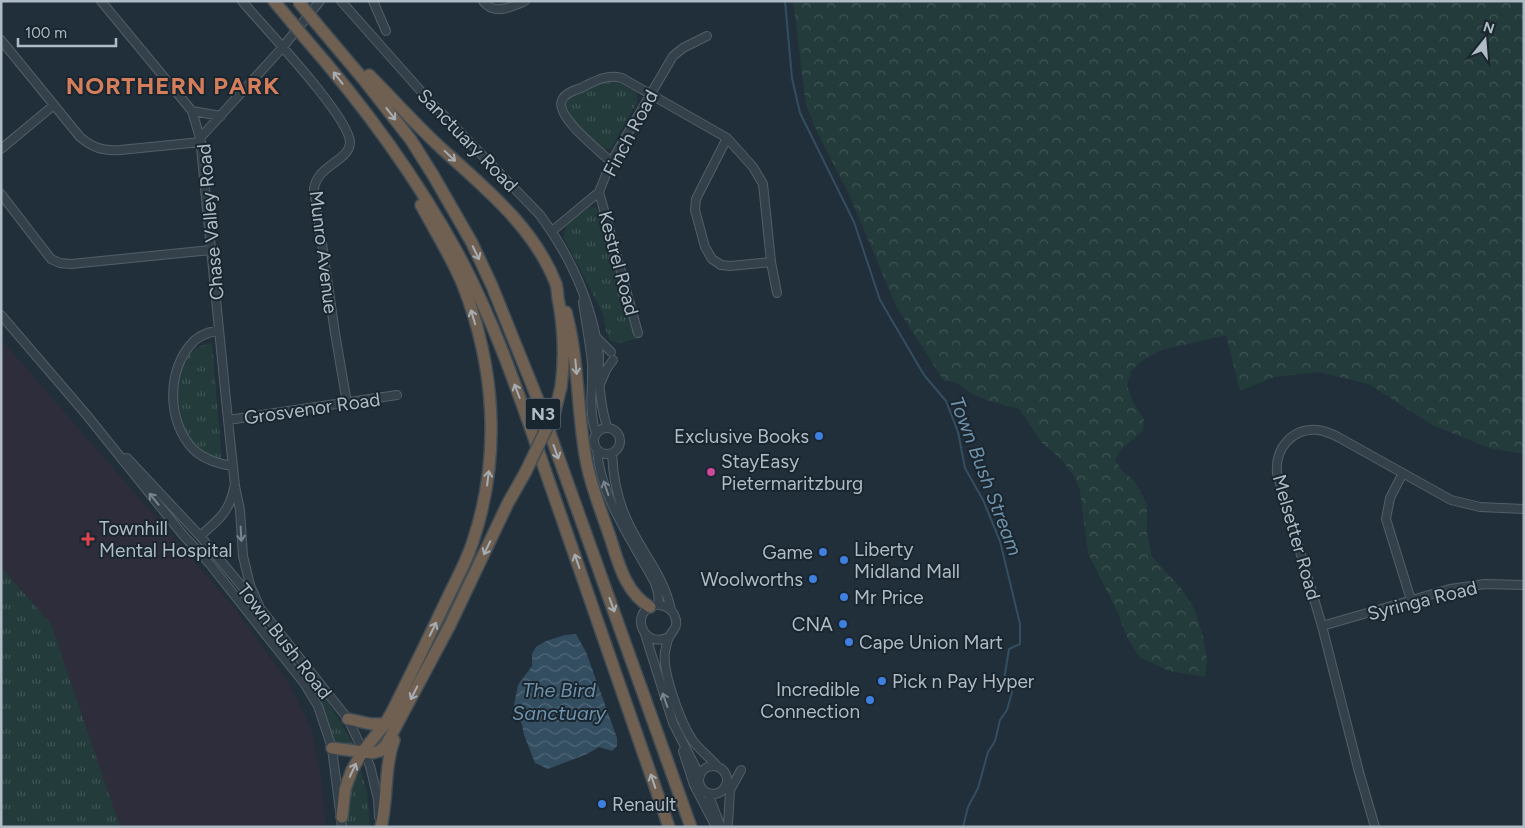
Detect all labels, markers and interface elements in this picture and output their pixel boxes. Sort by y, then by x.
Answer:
scale bar [18,15,115,47]
north arrow [1460,15,1510,65]
text: N [1481,18,1496,38]
text: 100 m [25,24,67,42]
district label: NORTHERN PARK [66,71,280,100]
one-way arrow [333,72,344,85]
street label: Sanctuary Road [413,84,523,197]
street label: Finch Road [598,86,663,180]
one-way arrow [386,107,397,120]
street label: Chase Valley Road [192,143,229,301]
one-way arrow [443,150,456,162]
street label: Munro Avenue [305,189,342,315]
street label: Kestrel Road [594,208,644,318]
one-way arrow [472,245,481,260]
one-way arrow [468,310,478,326]
one-way arrow [571,359,581,375]
one-way arrow [512,384,521,399]
street label: Grosvenor Road [243,388,382,429]
water label: Town Bush Stream [945,393,1027,559]
road number: N3 [526,398,560,429]
place label: Exclusive Books [674,425,809,448]
marker: Exclusive Books [813,430,825,442]
one-way arrow [552,444,561,459]
place label: StayEasy Pietermaritzburg [721,450,863,495]
marker: StayEasy Pietermaritzburg [705,466,717,478]
one-way arrow [483,470,493,486]
street label: Melsetter Road [1268,472,1325,603]
one-way arrow [601,481,610,496]
one-way arrow [149,493,160,506]
place label: Townhill Mental Hospital [99,517,233,562]
one-way arrow [237,526,246,542]
marker: Townhill Mental Hospital [81,532,95,546]
place label: Liberty Midland Mall [854,538,960,583]
one-way arrow [481,540,491,555]
place label: Game [762,541,813,564]
marker: Game [817,546,829,558]
one-way arrow [572,554,581,569]
marker: Liberty Midland Mall [838,554,850,566]
place label: Woolworths [701,568,803,591]
marker: Woolworths [807,573,819,585]
street label: Syringa Road [1365,576,1479,625]
street label: Town Bush Road [232,579,337,704]
place label: Mr Price [854,586,924,609]
marker: Mr Price [838,591,850,603]
one-way arrow [608,596,617,612]
place label: CNA [792,613,833,636]
marker: CNA [837,618,849,630]
one-way arrow [429,622,438,637]
place label: Cape Union Mart [859,631,1003,654]
marker: Cape Union Mart [843,636,855,648]
place label: Pick n Pay Hyper [892,670,1035,693]
marker: Pick n Pay Hyper [876,675,888,687]
water label: The Bird Sanctuary [512,678,607,725]
place label: Incredible Connection [760,678,860,723]
one-way arrow [409,686,419,701]
one-way arrow [660,693,669,708]
marker: Incredible Connection [864,694,876,706]
one-way arrow [348,763,358,778]
one-way arrow [648,773,657,789]
place label: Renault [612,793,677,816]
marker: Renault [596,798,608,810]

